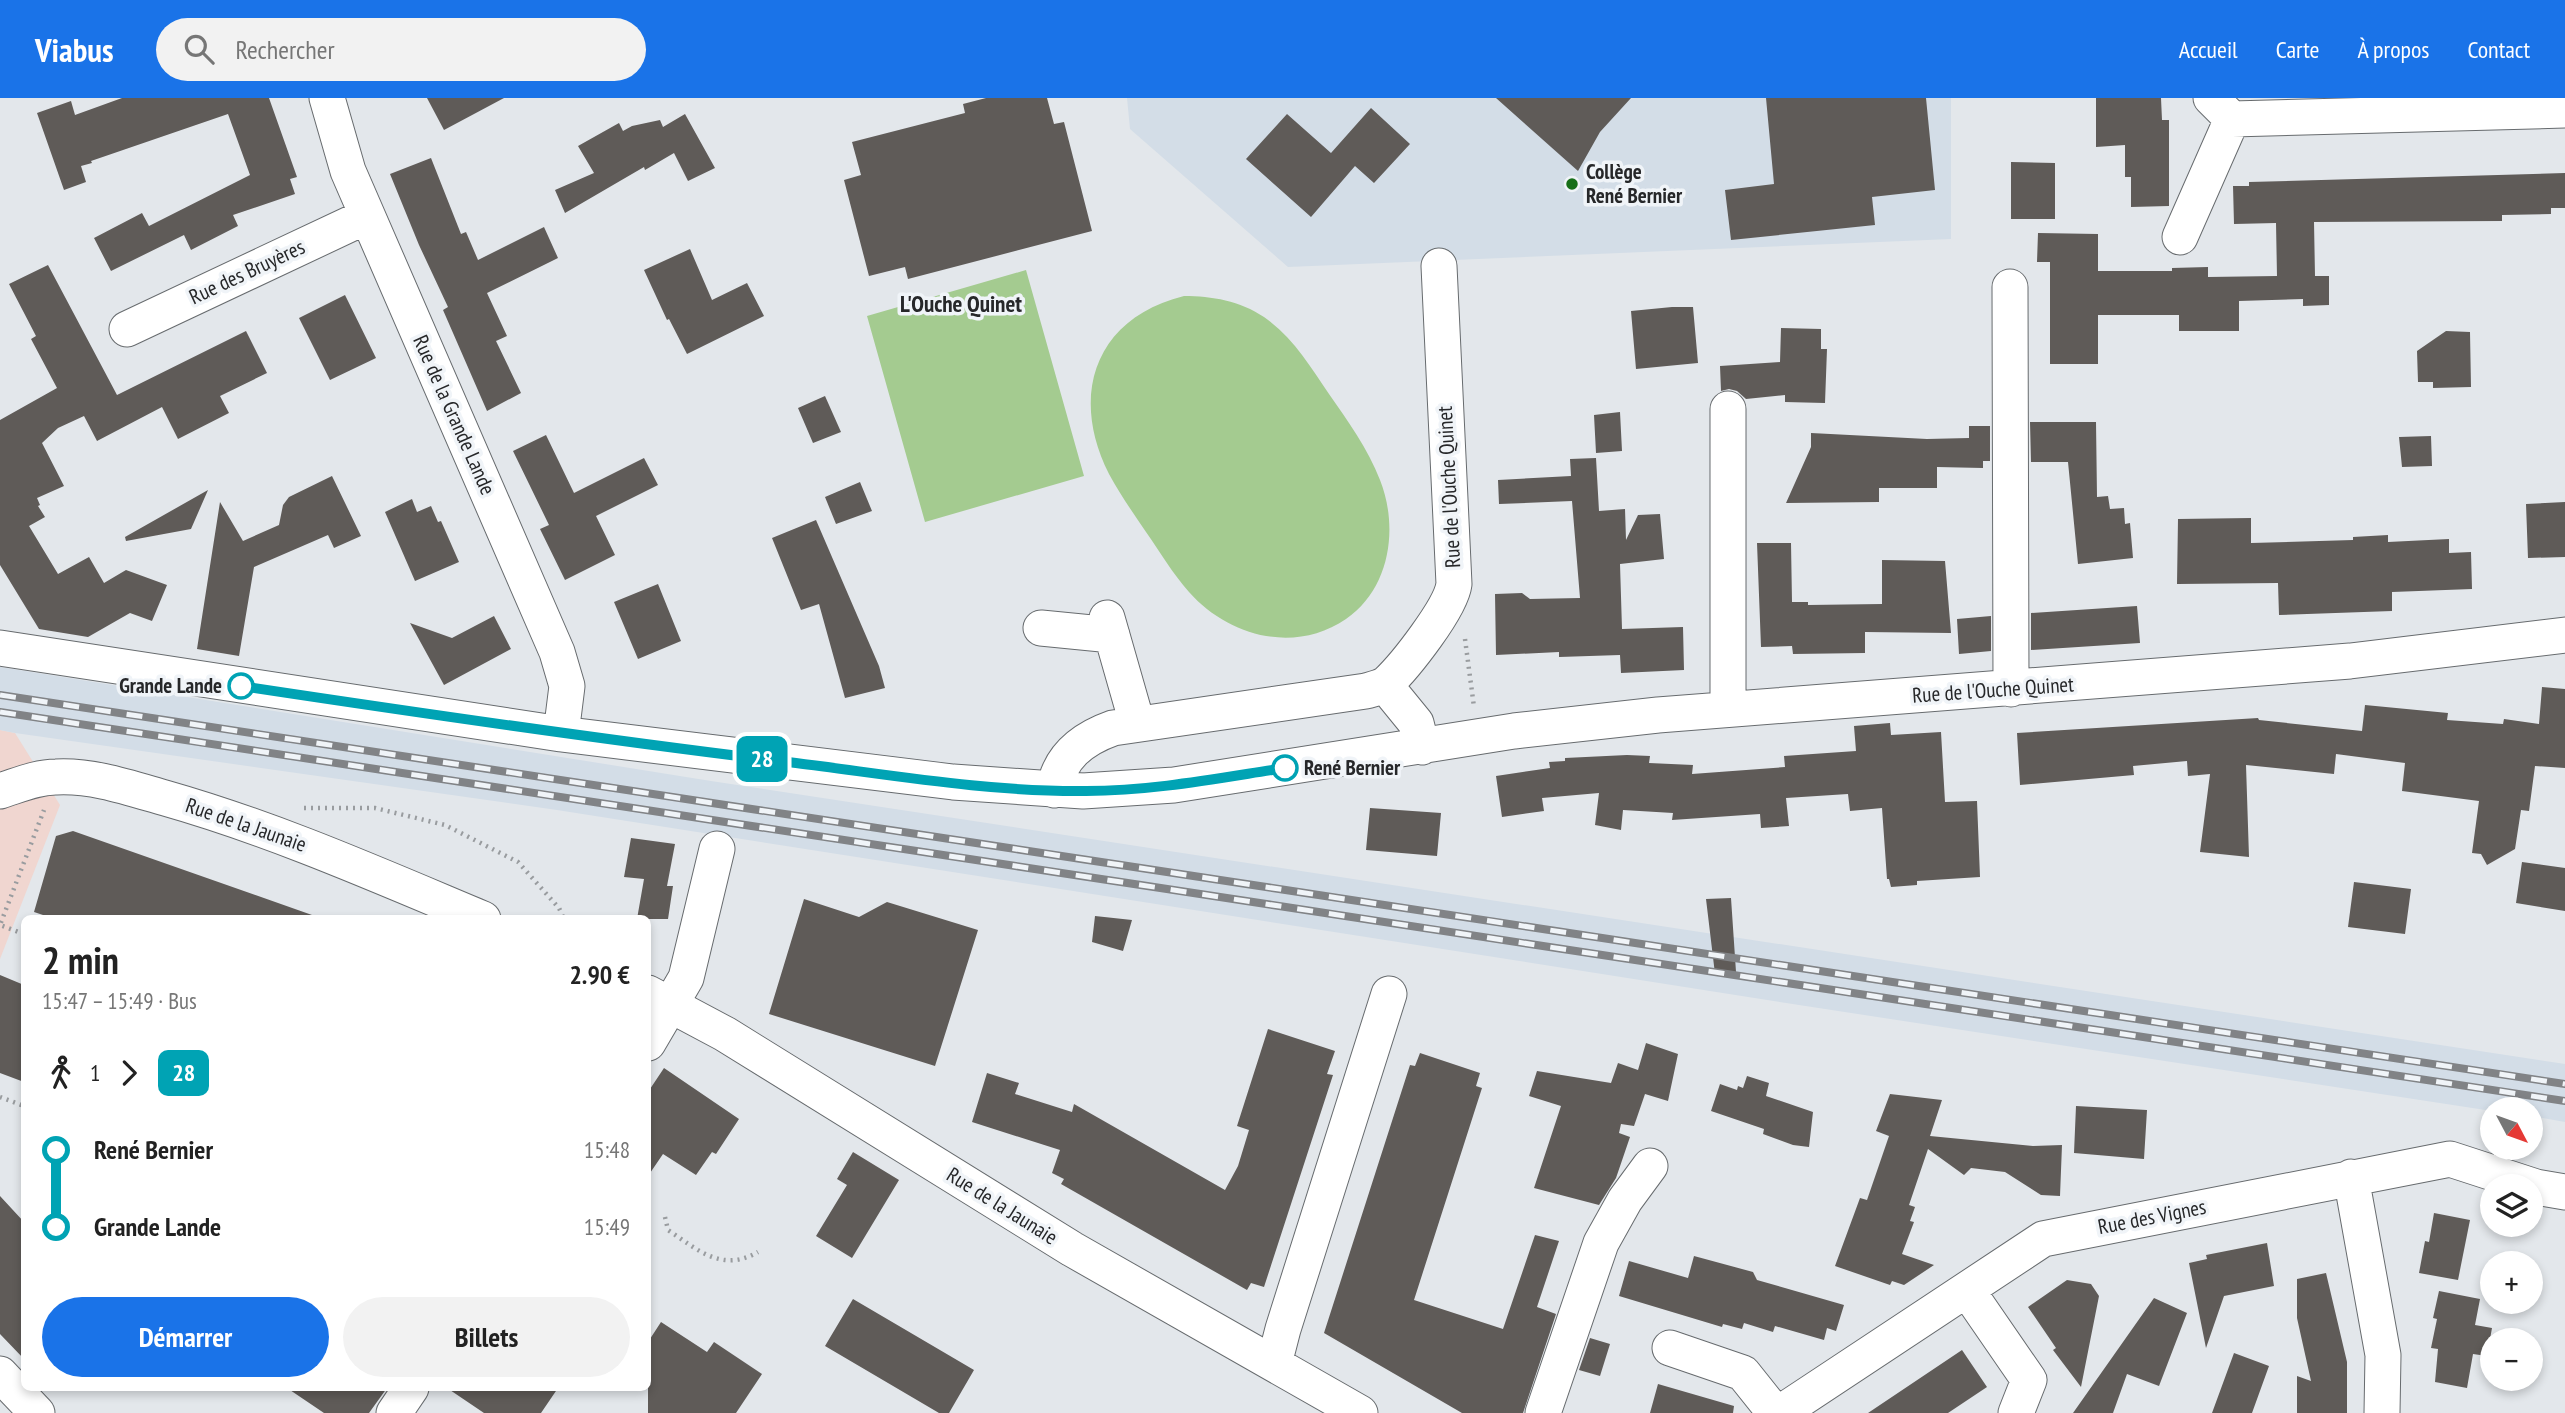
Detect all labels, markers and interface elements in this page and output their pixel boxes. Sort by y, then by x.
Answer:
search box [156,18,646,81]
text: Viabus [35,28,114,71]
icon: search [180,30,218,68]
text: Rechercher [236,33,335,66]
text: Accueil [2179,34,2238,65]
text: Carte [2276,34,2319,65]
text: À propos [2357,34,2429,65]
text: Contact [2467,34,2530,65]
place label: Collège René Bernier [1586,158,1683,209]
marker: Collège René Bernier [1564,176,1580,192]
street label: Rue des Bruyères [185,233,309,310]
district label: L'Ouche Quinet [900,289,1022,318]
street label: Rue de la Grande Lande [407,331,502,499]
street label: Rue de l'Ouche Quinet [1431,405,1466,569]
street label: Rue de l'Ouche Quinet [1911,670,2075,709]
place label: Grande Lande [119,672,222,699]
marker: Grande Lande [228,673,254,699]
line badge: 28 [730,736,794,782]
text: 28 [751,743,773,774]
place label: René Bernier [1304,754,1401,781]
marker: René Bernier [1272,755,1298,781]
street label: Rue de la Jaunaie [182,791,310,858]
text: 2 min [42,935,119,984]
text: 2.90 € [569,958,630,991]
text: 15:47 – 15:49 · Bus [42,986,197,1015]
icon: walk [42,1054,80,1092]
icon: forward [110,1054,148,1092]
text: 28 [172,1057,195,1088]
text: 1 [90,1058,100,1087]
north arrow [2480,1097,2543,1160]
map controls [2480,1097,2543,1391]
text: René Bernier [94,1133,213,1166]
text: 15:48 [584,1135,630,1164]
street label: Rue de la Jaunaie [942,1161,1063,1250]
button: layers [2480,1174,2543,1237]
street label: Rue des Vignes [2096,1193,2208,1240]
text: Grande Lande [94,1210,221,1243]
text: 15:49 [584,1212,630,1241]
button: + [2480,1251,2543,1314]
button: Démarrer [42,1297,329,1377]
button: Billets [343,1297,630,1377]
button: − [2480,1328,2543,1391]

